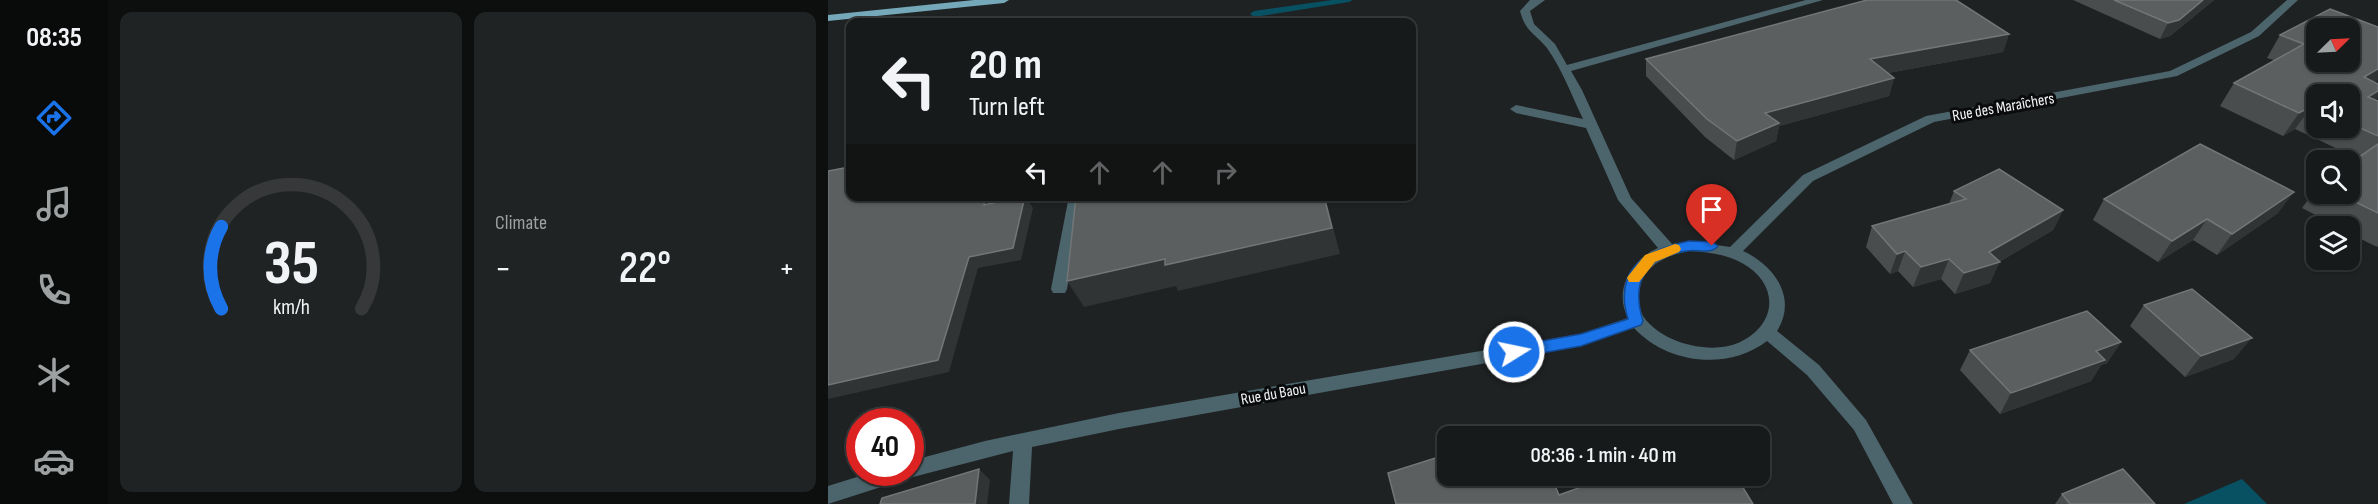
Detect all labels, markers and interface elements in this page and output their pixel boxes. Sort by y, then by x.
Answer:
north arrow [2306,18,2360,72]
map controls [2306,18,2360,270]
text: 08:35 [26,22,82,54]
text: 20 m [969,40,1042,91]
icon: left [870,42,948,120]
button: sound [2306,84,2360,138]
street label: Rue des Maraîchers [1951,89,2056,126]
text: Turn left [969,91,1045,123]
icon: directions [33,97,75,139]
button: search [2306,150,2360,204]
icon: left [1020,156,1053,189]
icon: ahead [1083,156,1116,189]
icon: ahead [1146,156,1179,189]
icon: right [1209,156,1242,189]
icon: music [33,183,75,225]
pin [1686,184,1737,246]
icon: arrive [1695,193,1728,226]
text: Climate [495,211,547,235]
button: layers [2306,216,2360,270]
text: 35 [263,227,319,302]
text: 22° [619,241,671,296]
text: − [495,249,511,289]
text: + [779,249,795,289]
icon: phone [33,269,75,311]
text: km/h [272,295,310,320]
position arrow [1482,320,1546,384]
icon: climate [33,354,75,396]
street label: Rue du Baou [1239,379,1307,410]
speed limit sign: 40 [846,408,924,486]
icon: car [33,440,75,482]
text: 08:36 · 1 min · 40 m [1531,442,1676,469]

